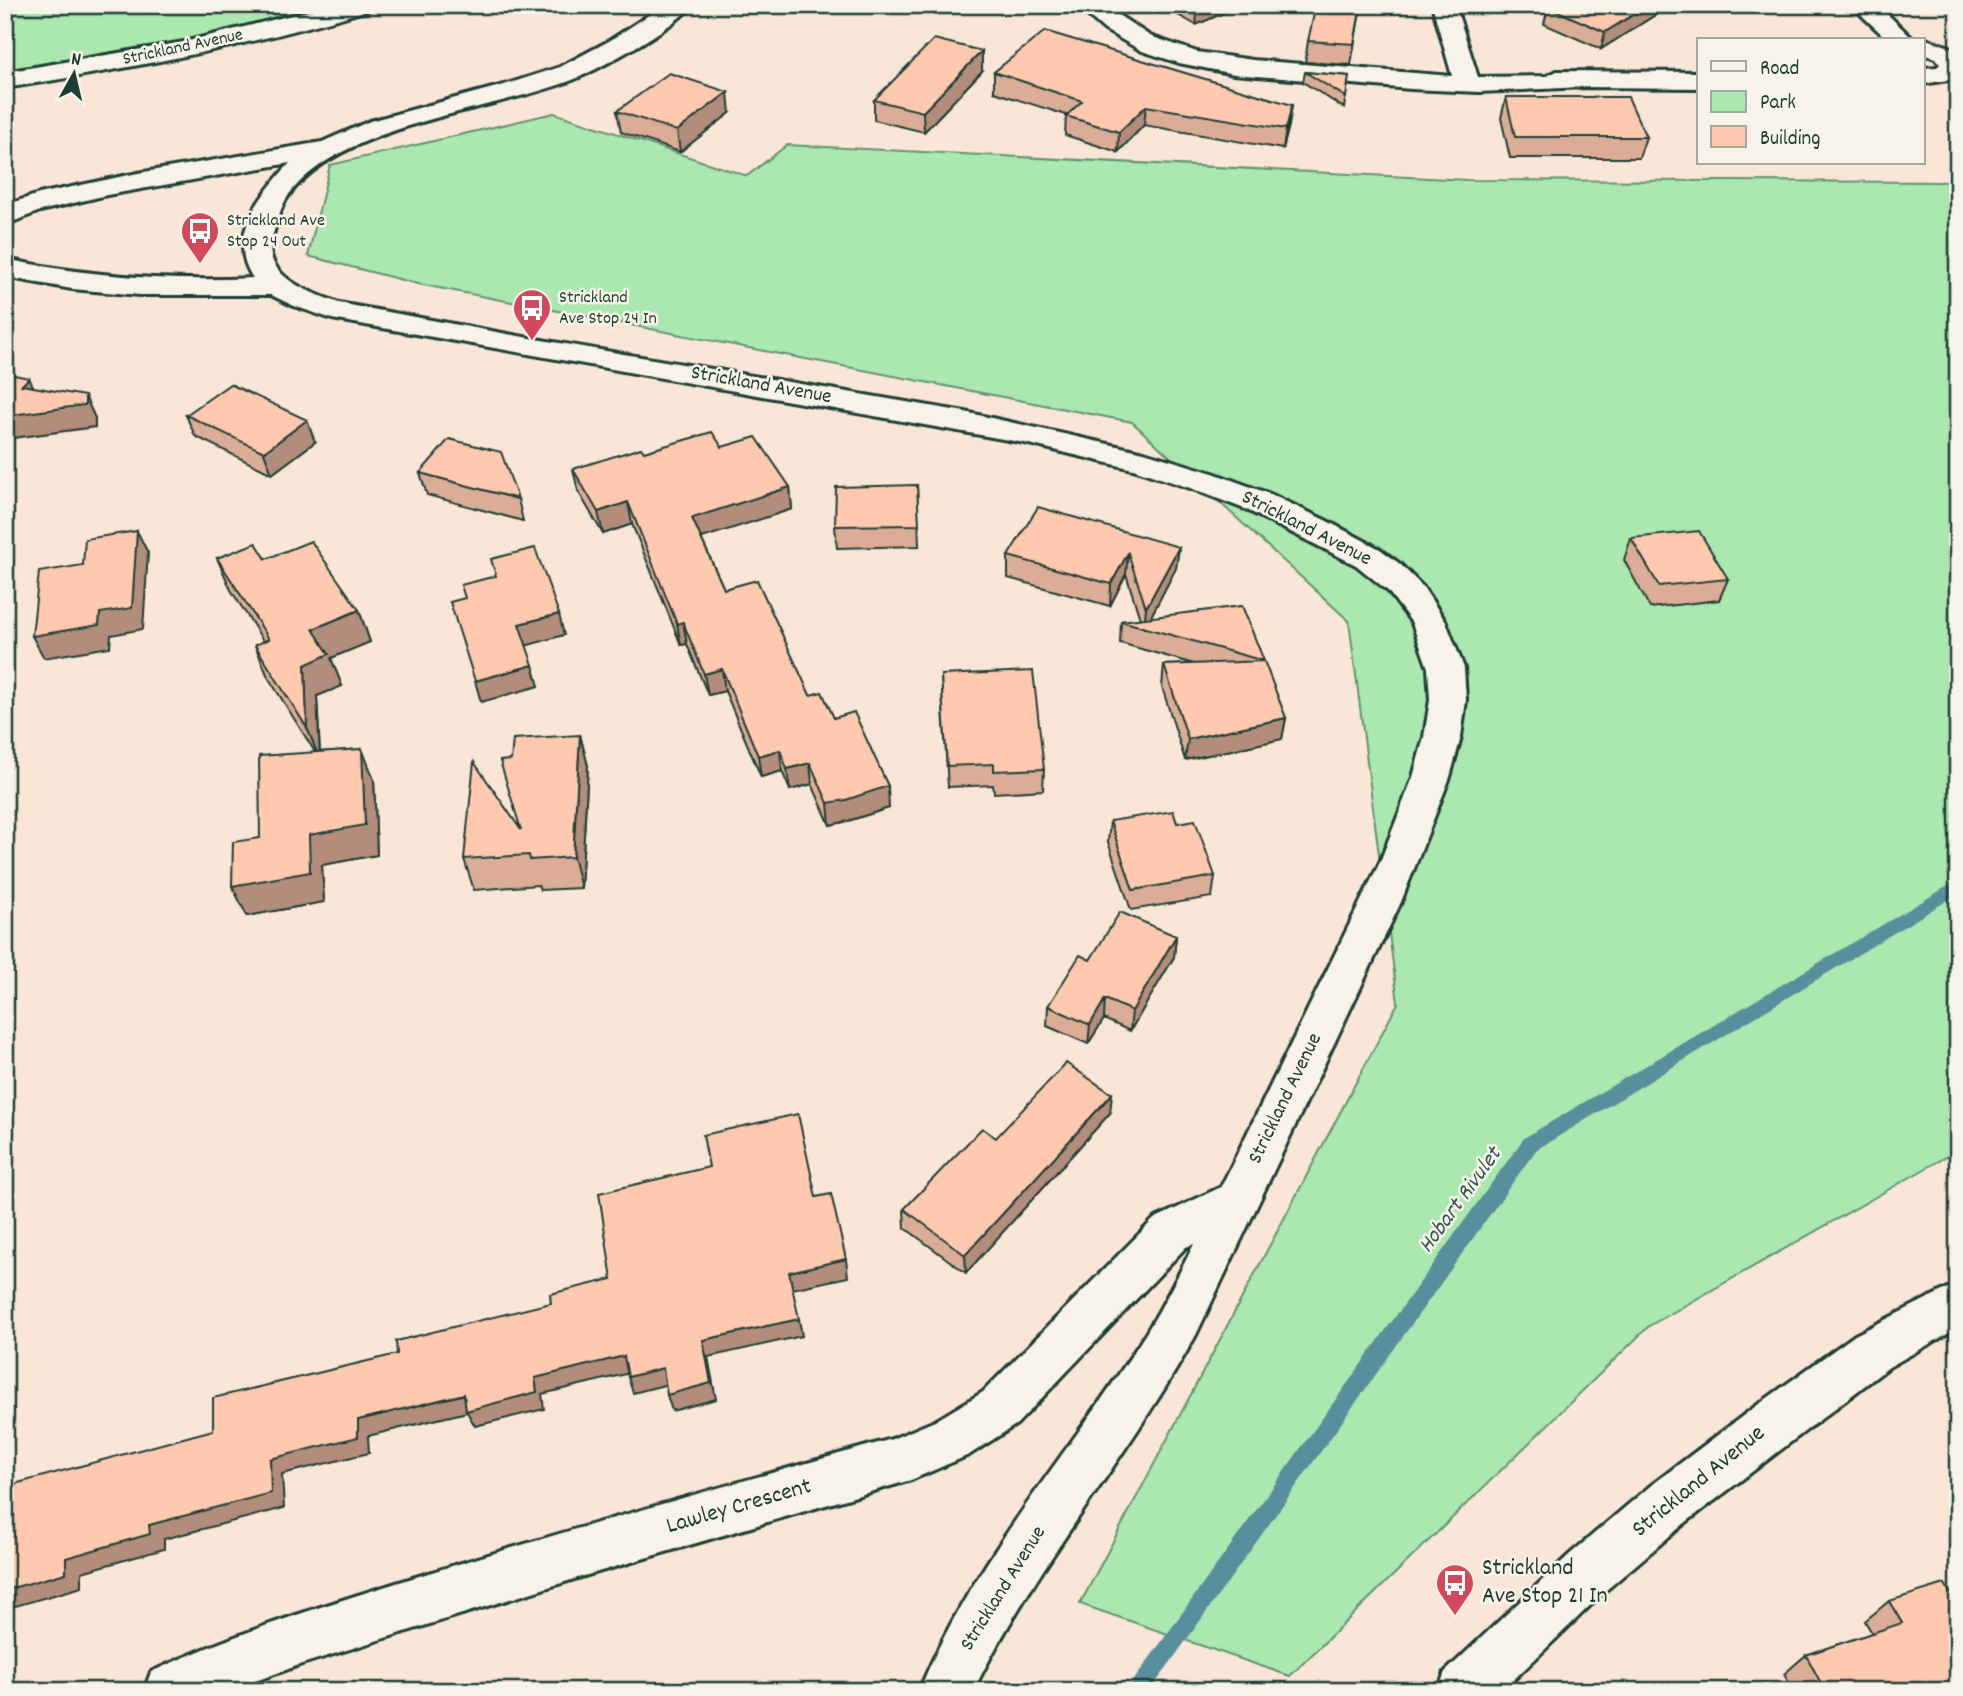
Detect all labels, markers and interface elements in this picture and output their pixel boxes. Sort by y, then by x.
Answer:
street label: Strickland Avenue [121,23,245,73]
north arrow [38,38,108,108]
legend [1697,38,1924,164]
text: N [69,47,82,75]
text: Road [1760,55,1799,85]
text: Park [1760,89,1796,119]
text: Building [1760,125,1820,155]
place label: Strickland Ave Stop 24 Out [227,209,325,255]
bus stop icon: Strickland Ave Stop 24 Out [179,210,221,265]
place label: Strickland Ave Stop 24 In [559,286,657,332]
bus stop icon: Strickland Ave Stop 24 In [511,287,553,342]
street label: Strickland Avenue [688,359,834,413]
street label: Strickland Avenue [1236,483,1376,575]
street label: Strickland Avenue [1241,1028,1331,1170]
water label: Hobart Rivulet [1411,1139,1512,1261]
street label: Strickland Avenue [1625,1418,1773,1546]
street label: Lawley Crescent [662,1470,816,1544]
street label: Strickland Avenue [954,1521,1054,1657]
place label: Strickland Ave Stop 21 In [1482,1552,1608,1614]
bus stop icon: Strickland Ave Stop 21 In [1434,1562,1476,1617]

